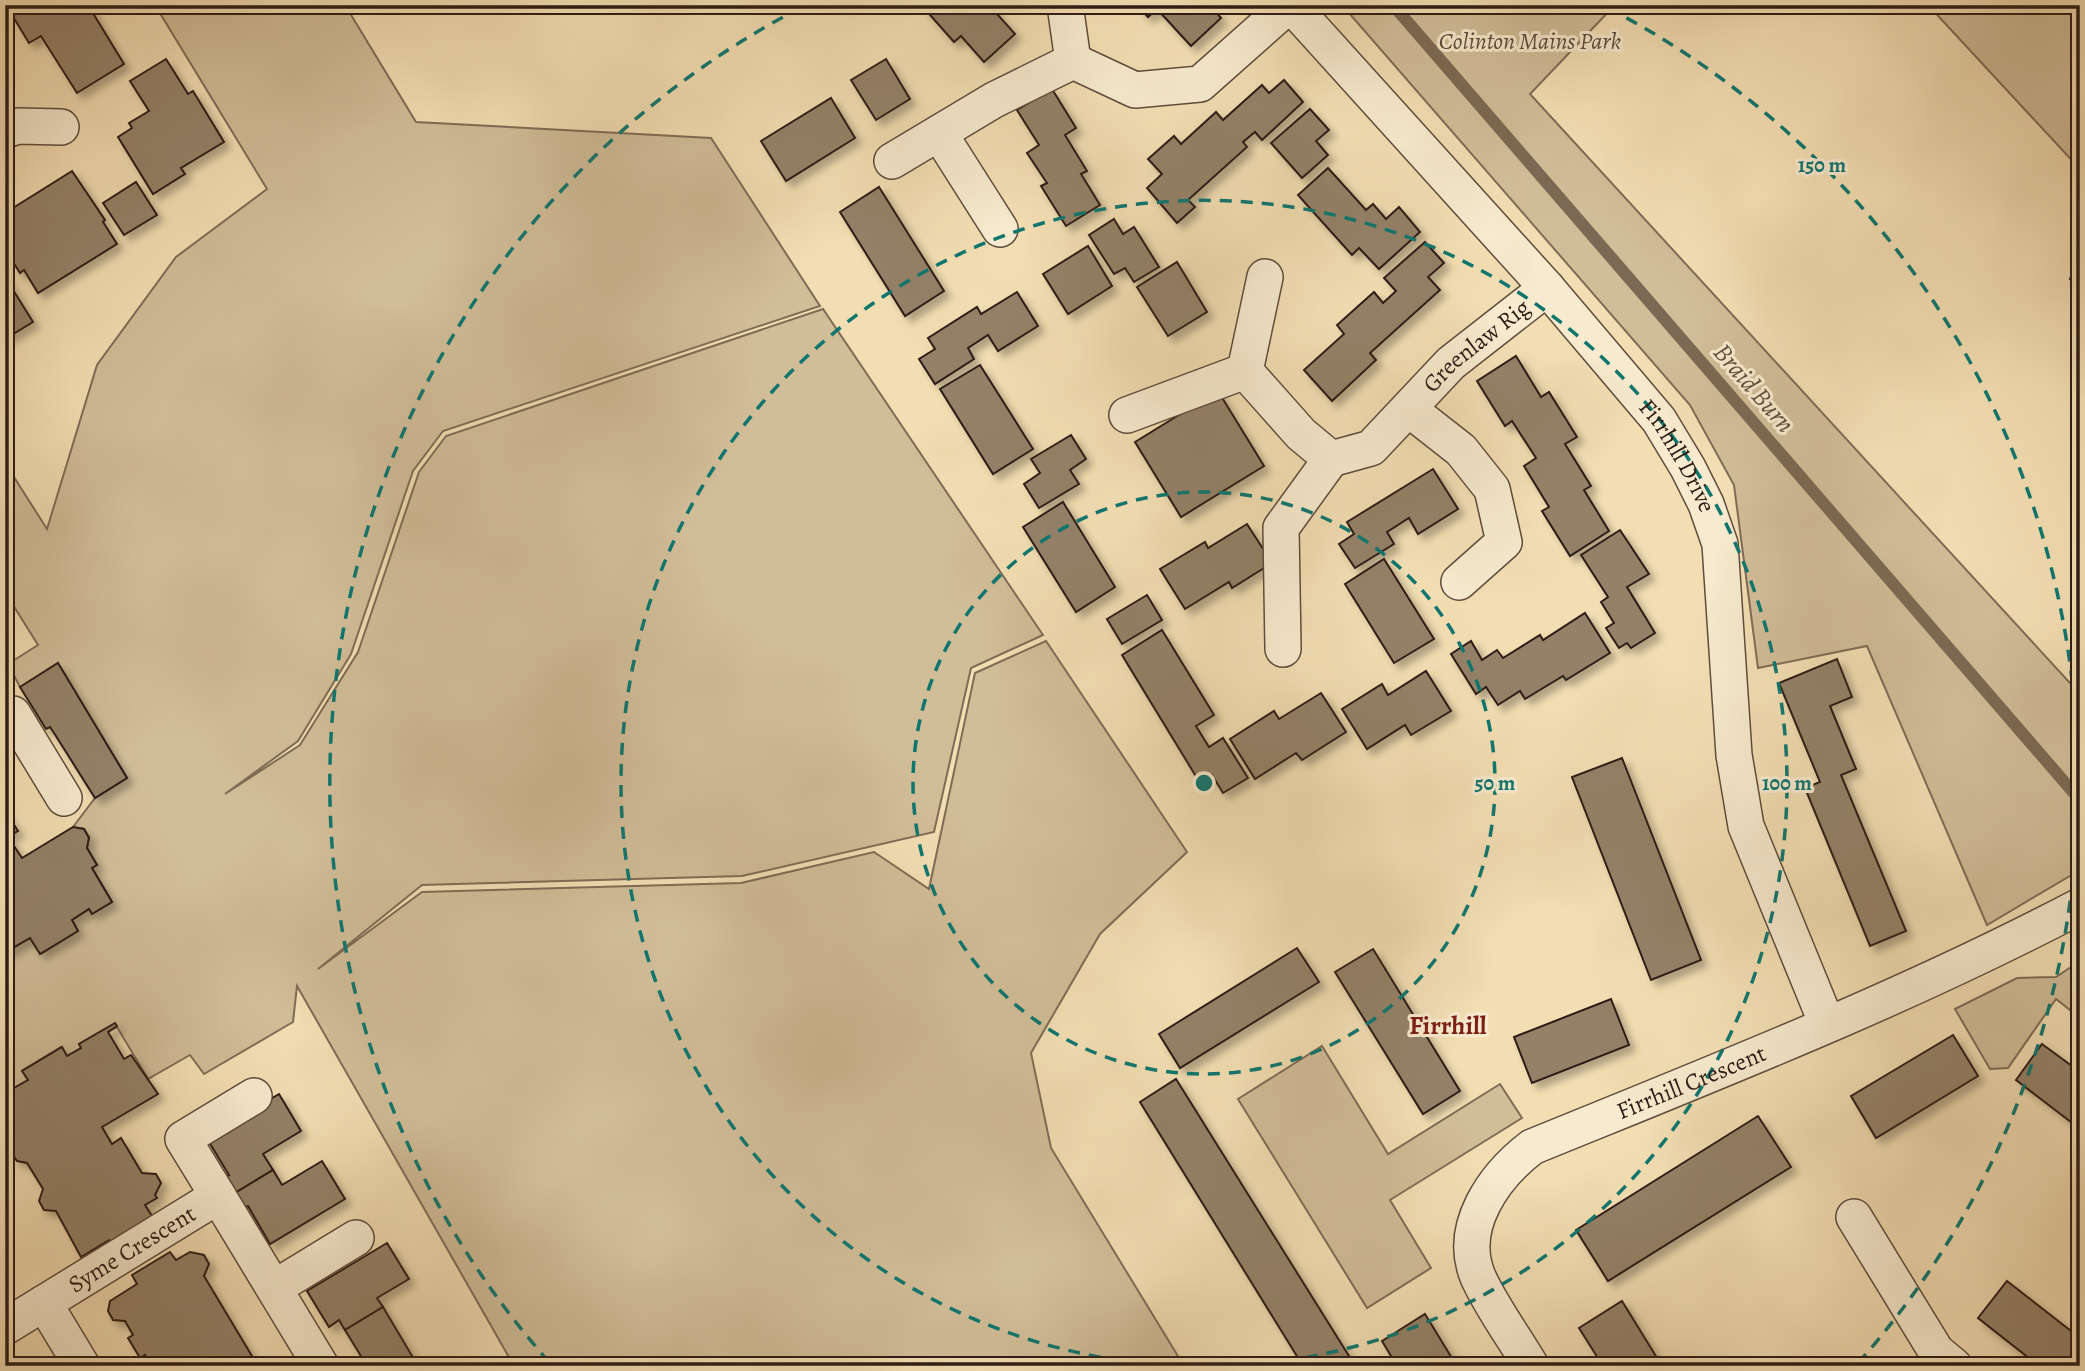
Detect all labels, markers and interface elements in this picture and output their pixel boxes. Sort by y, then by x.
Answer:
park label: Colinton Mains Park [1439,25,1622,57]
text: 150 m [1798,151,1847,179]
street label: Greenlaw Rig [1415,291,1536,399]
water label: Braid Burn [1705,336,1803,440]
street label: Firrhill Drive [1632,392,1724,516]
text: 50 m [1475,769,1516,797]
text: 100 m [1762,769,1812,797]
centre of rings [1192,771,1216,795]
district label: Firrhill [1409,1008,1487,1043]
street label: Firrhill Crescent [1612,1037,1771,1127]
street label: Syme Crescent [62,1198,202,1300]

